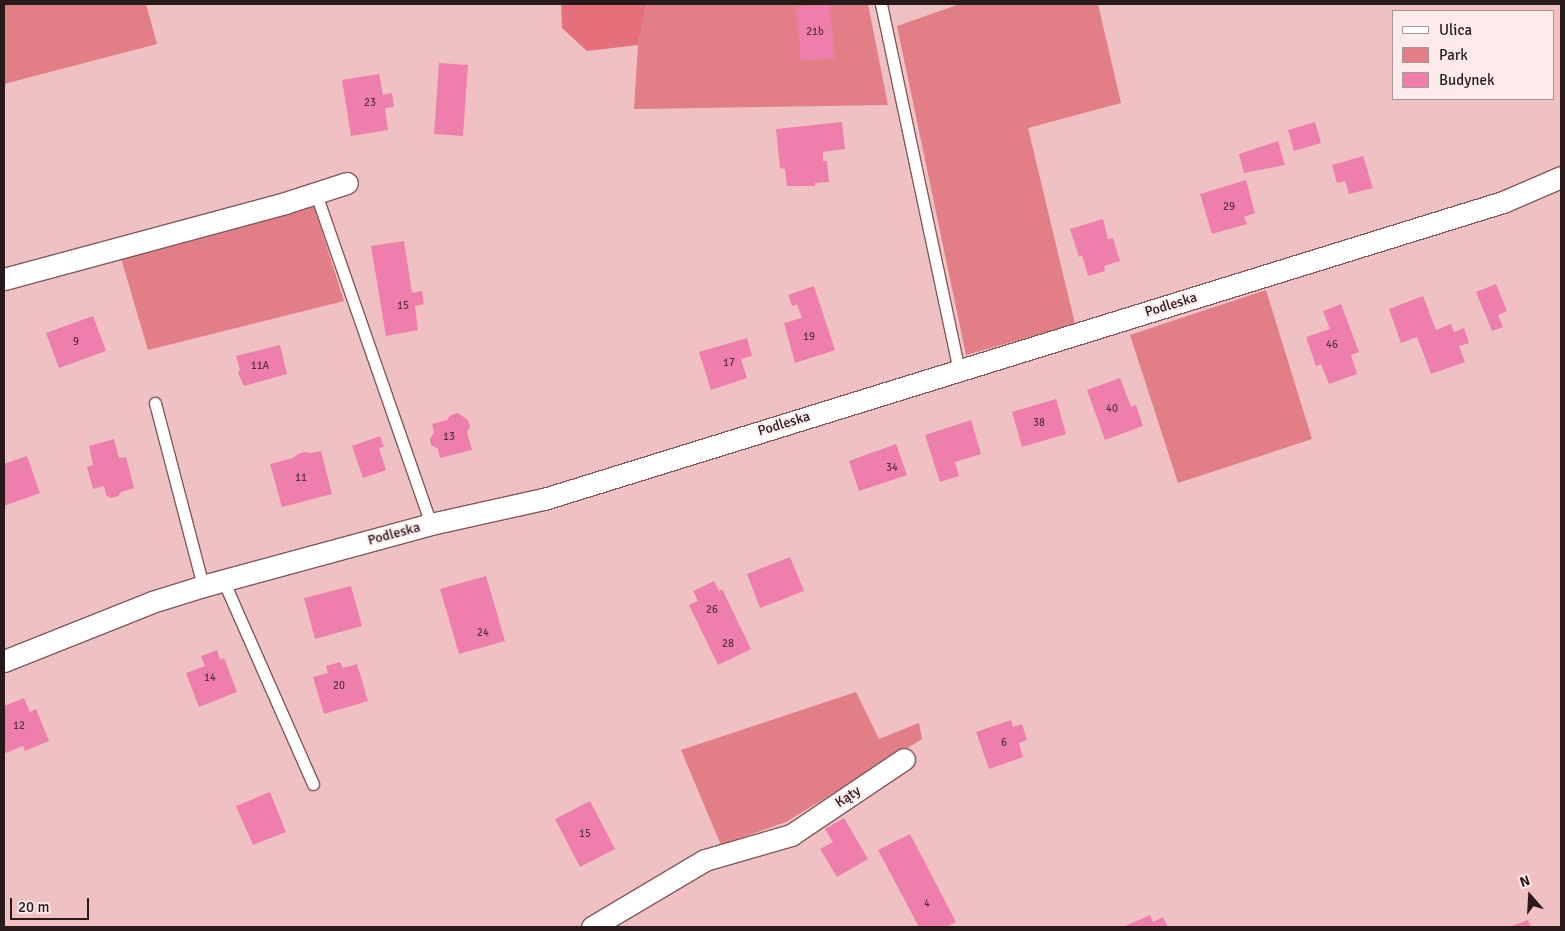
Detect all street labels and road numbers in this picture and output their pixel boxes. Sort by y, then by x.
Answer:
street label: Podleska [1143,289,1199,321]
street label: Podleska [756,408,812,440]
street label: Podleska [366,519,422,549]
street label: Kąty [832,783,864,811]

